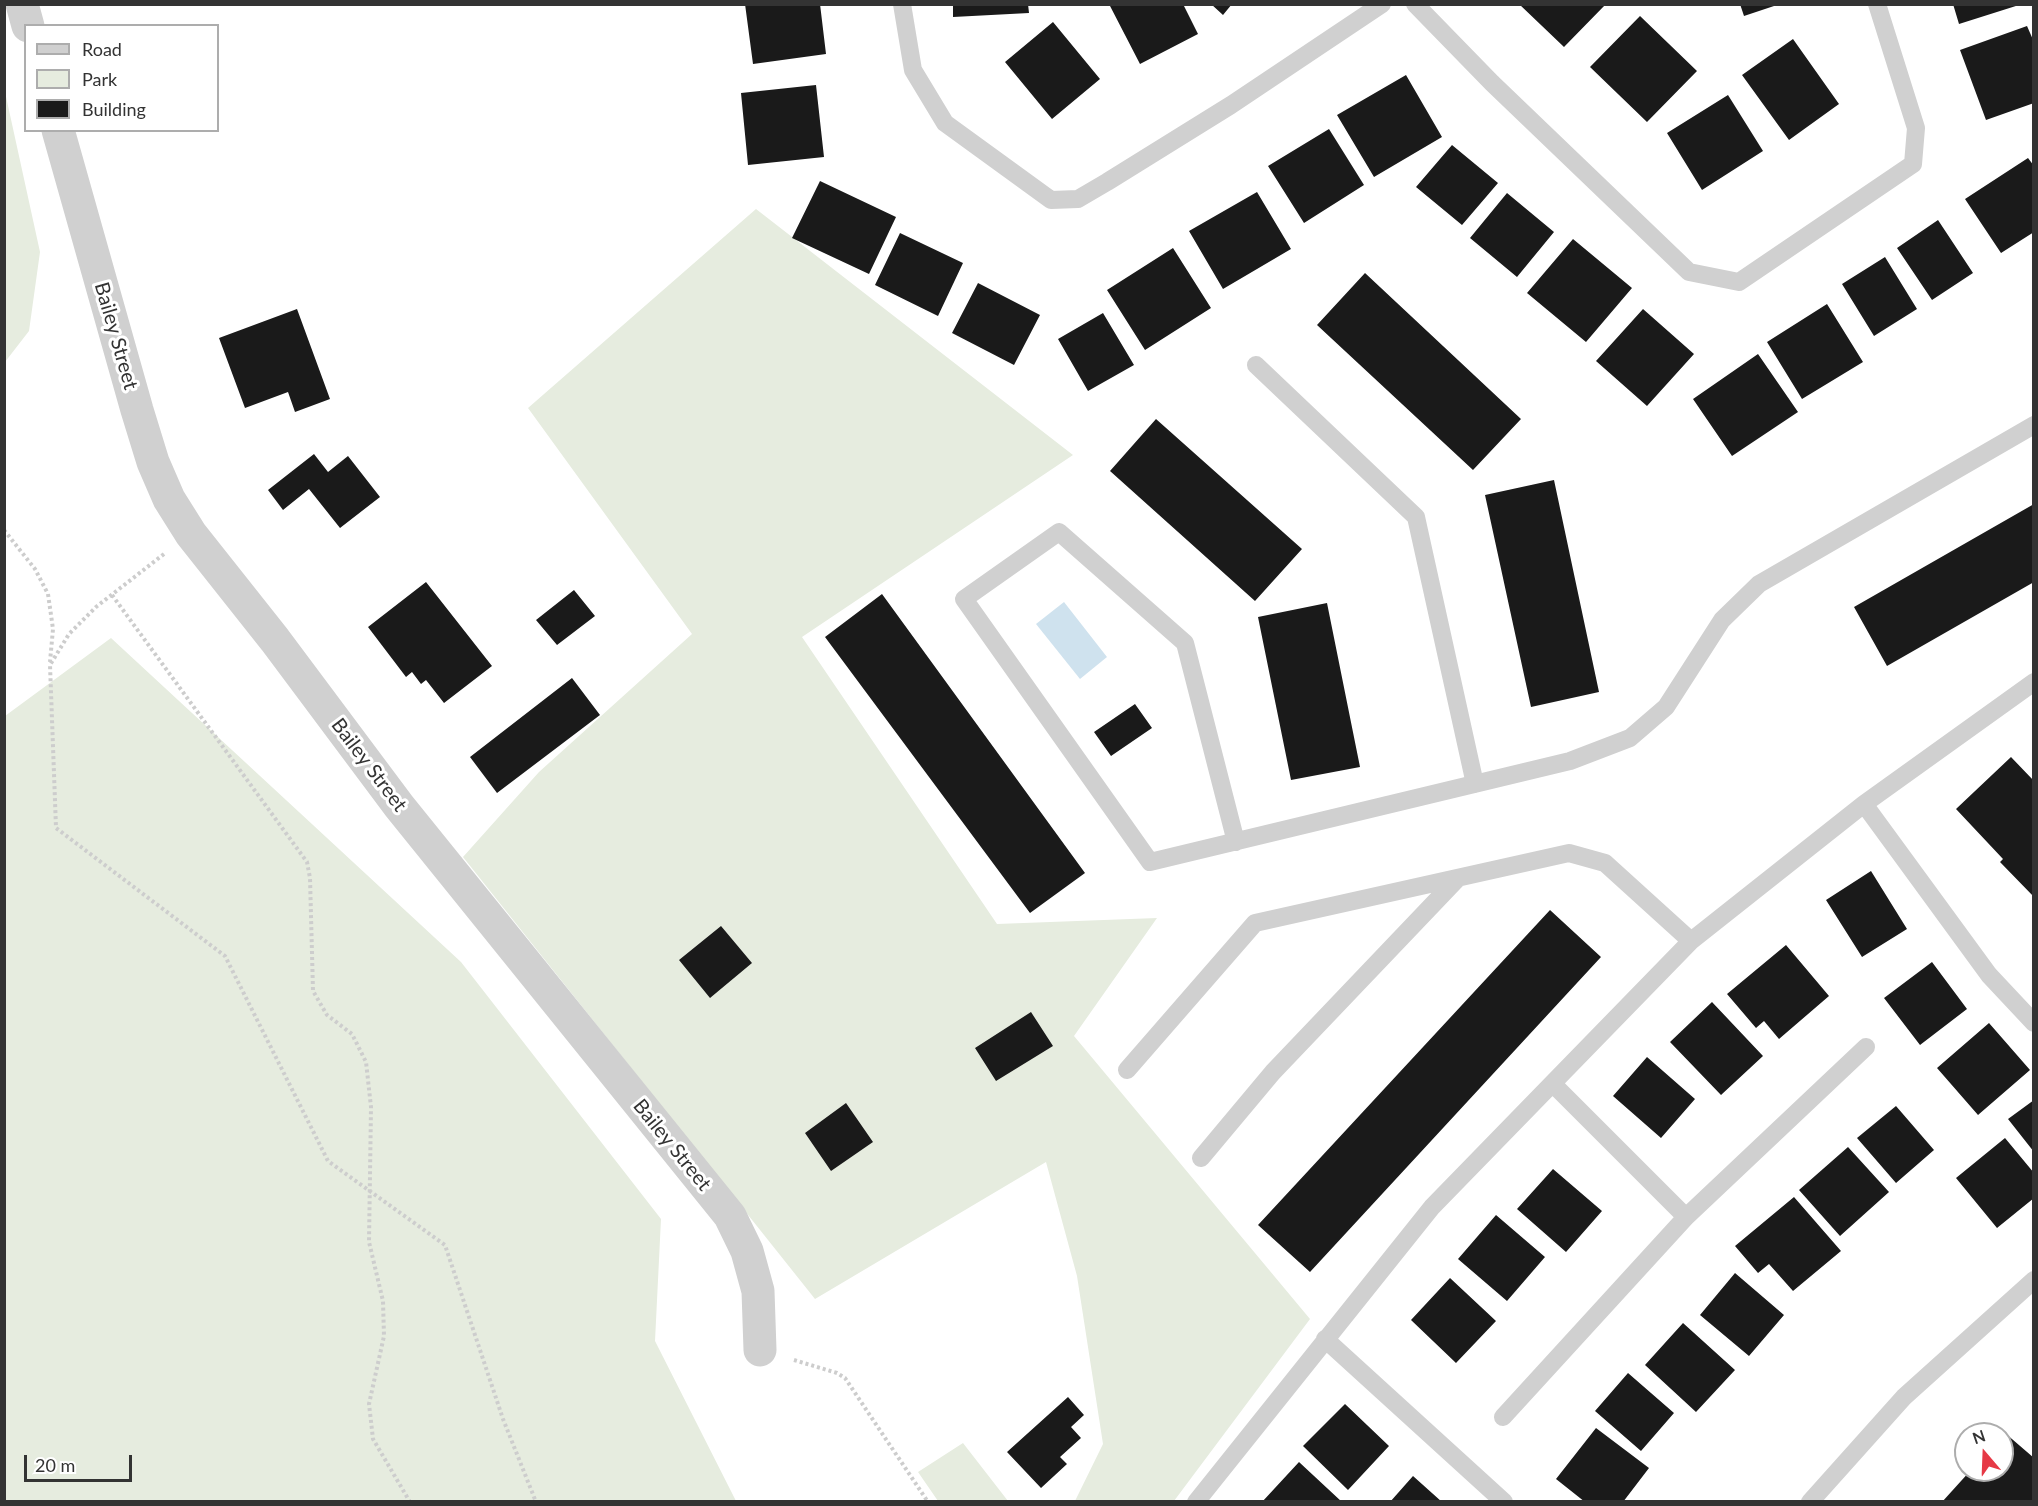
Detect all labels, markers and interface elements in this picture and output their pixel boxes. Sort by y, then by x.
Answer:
legend [24,24,219,132]
text: Road [82,38,122,60]
text: Park [82,68,117,90]
text: Building [82,98,146,120]
street label: Bailey Street [89,280,143,392]
street label: Bailey Street [326,714,412,816]
street label: Bailey Street [628,1094,716,1196]
north arrow [1954,1422,2014,1482]
text: N [1970,1425,1988,1447]
scale bar [27,1443,135,1481]
text: 20 m [35,1454,75,1476]

